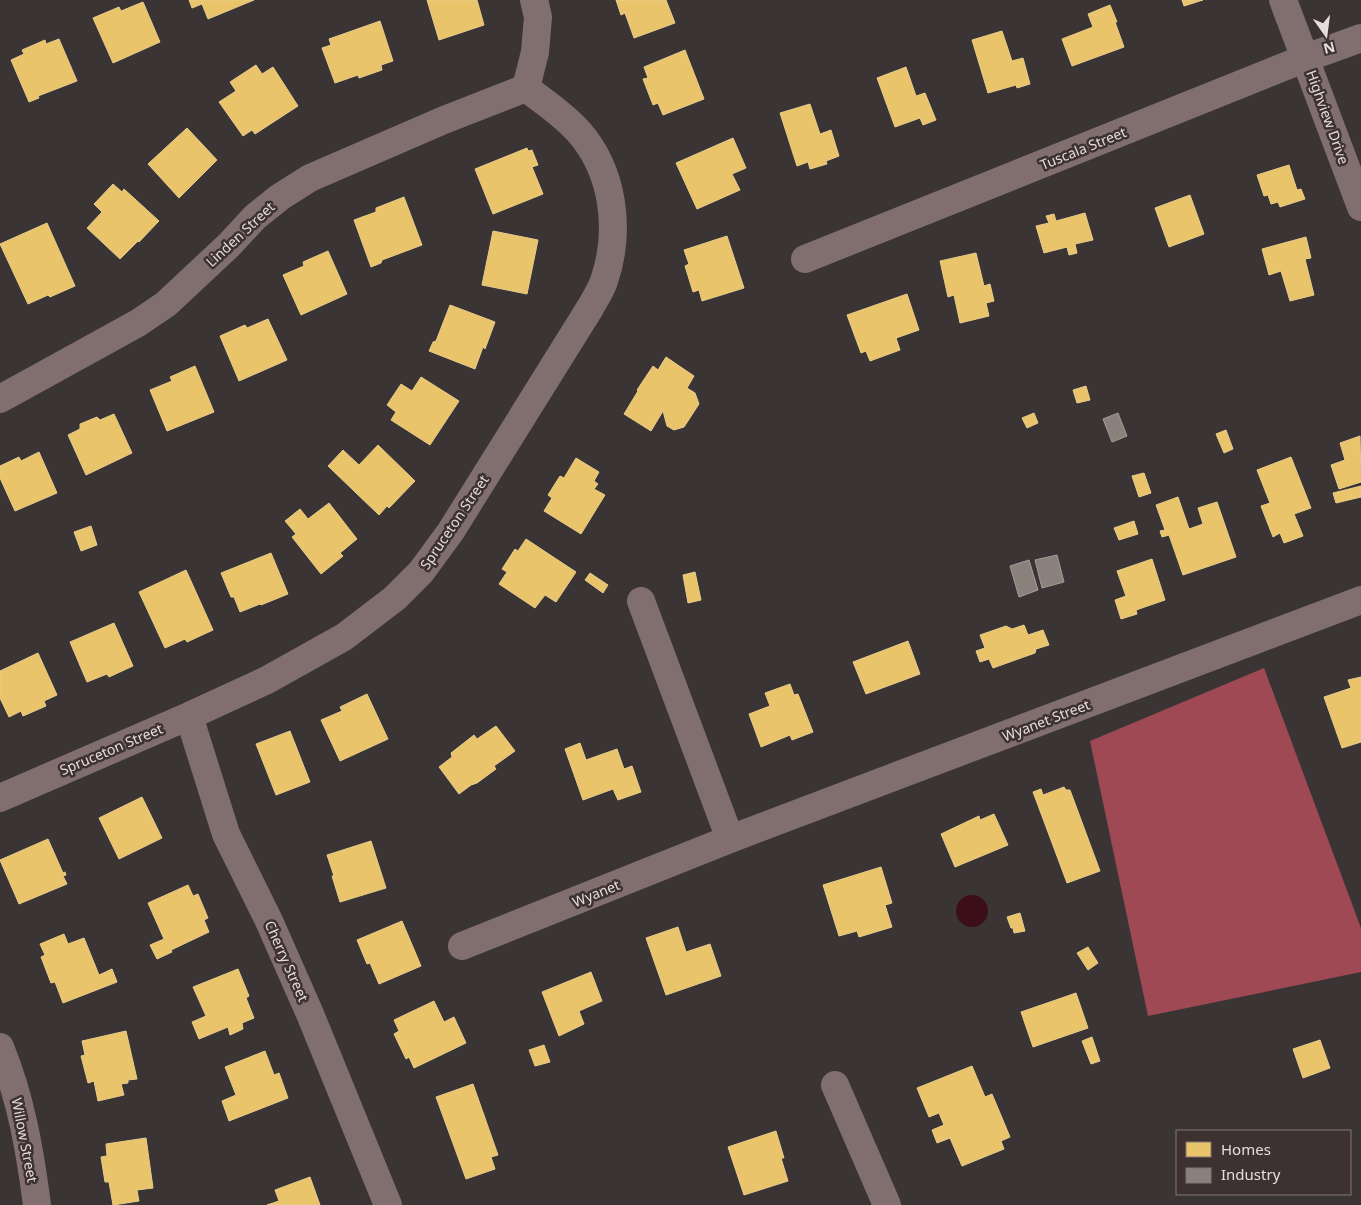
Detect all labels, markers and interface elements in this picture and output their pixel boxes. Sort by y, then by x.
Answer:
north arrow [1301,10,1351,60]
text: N [1321,38,1337,59]
street label: Highview Drive [1302,67,1354,167]
street label: Tuscala Street [1037,122,1129,174]
street label: Linden Street [202,197,278,271]
street label: Spruceton Street [415,471,493,573]
street label: Wyanet Street [999,695,1093,745]
street label: Spruceton Street [57,719,165,779]
street label: Wyanet [569,875,623,911]
street label: Cherry Street [261,917,313,1005]
street label: Willow Street [7,1096,43,1184]
legend [1176,1130,1351,1195]
text: Homes [1221,1139,1271,1159]
text: Industry [1221,1164,1281,1184]

